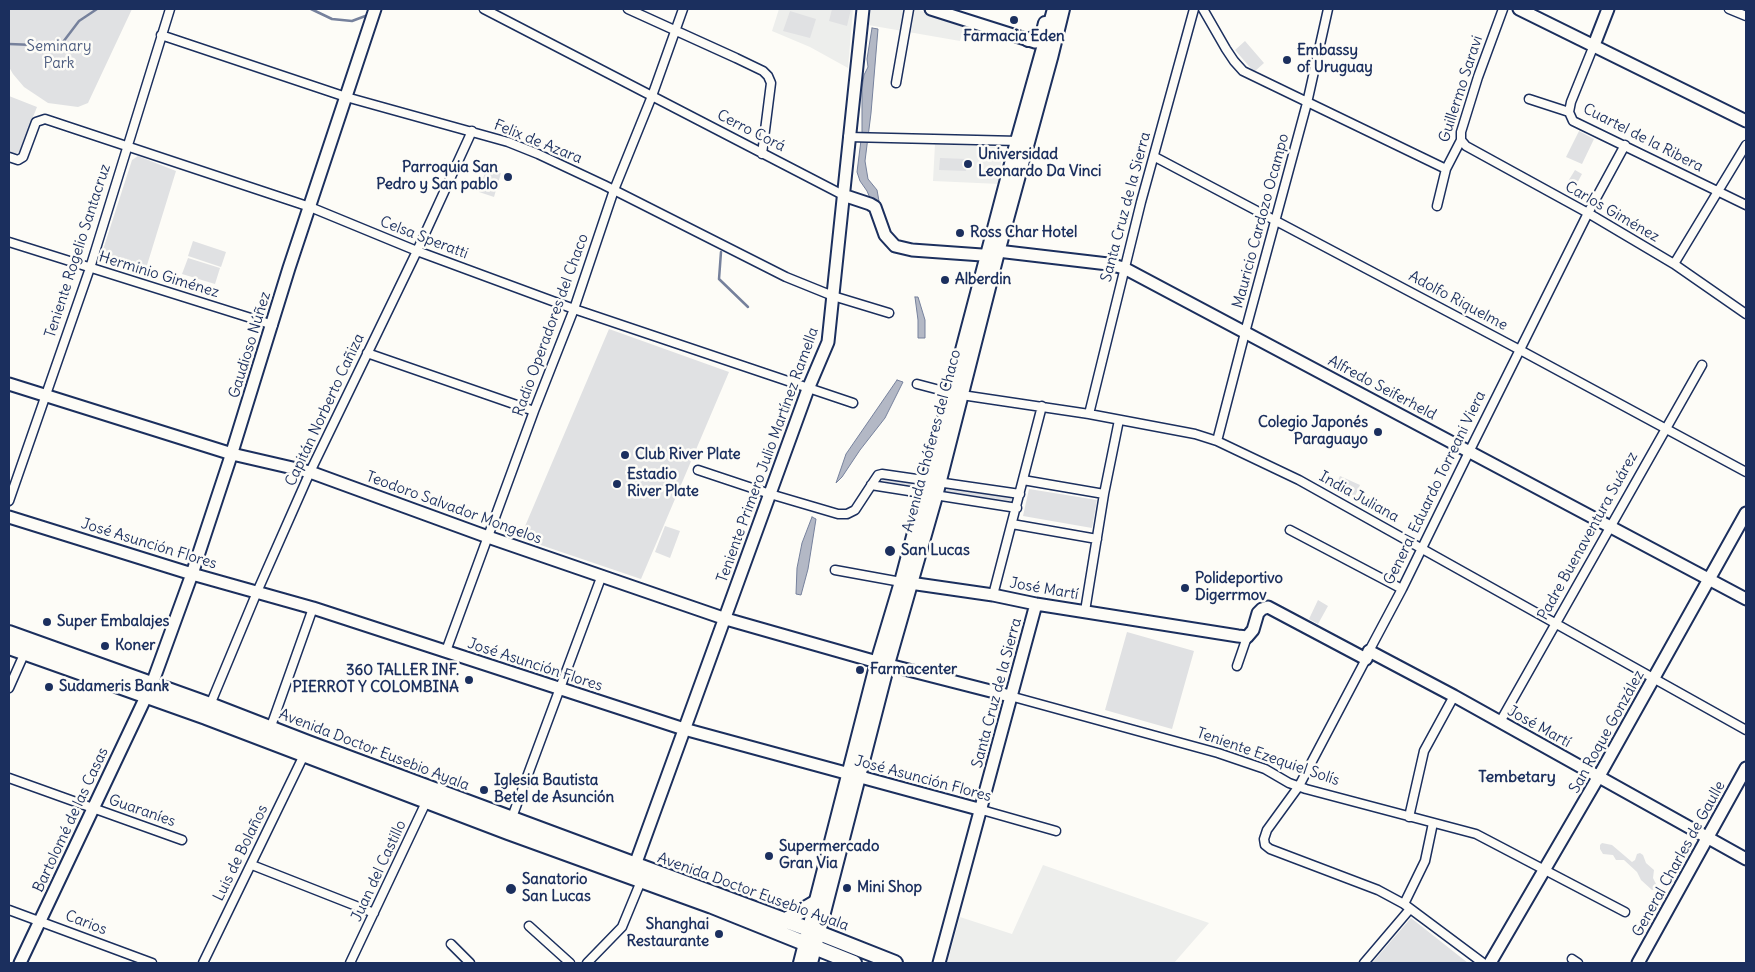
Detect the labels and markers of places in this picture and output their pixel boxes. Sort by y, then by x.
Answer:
marker: Farmacia Eden [1008,14,1020,26]
place label: Farmacia Eden [963,28,1065,46]
place label: Embassy of Uruguay [1297,42,1373,77]
marker: Embassy of Uruguay [1281,54,1293,66]
place label: Universidad Leonardo Da Vinci [978,146,1101,181]
marker: Universidad Leonardo Da Vinci [962,158,974,170]
place label: Parroquia San Pedro y San pablo [376,159,498,194]
marker: Parroquia San Pedro y San pablo [502,171,514,183]
place label: Ross Char Hotel [970,224,1077,242]
marker: Ross Char Hotel [954,227,966,239]
place label: Alberdin [955,271,1011,289]
marker: Alberdin [939,274,951,286]
place label: Colegio Japonés Paraguayo [1258,414,1368,449]
marker: Colegio Japonés Paraguayo [1372,426,1384,438]
place label: Club River Plate [635,446,741,464]
marker: Club River Plate [619,449,631,461]
place label: Estadio River Plate [627,466,699,501]
marker: Estadio River Plate [611,478,623,490]
place label: San Lucas [901,542,970,560]
marker: San Lucas [883,544,897,558]
place label: Polideportivo Digerrmov [1195,570,1283,605]
marker: Polideportivo Digerrmov [1179,582,1191,594]
place label: Super Embalajes [57,613,169,631]
marker: Super Embalajes [41,616,53,628]
place label: Koner [115,637,155,655]
marker: Koner [99,640,111,652]
place label: Farmacenter [870,661,957,679]
place label: 360 TALLER INF. PIERROT Y COLOMBINA [292,662,459,697]
marker: Farmacenter [854,664,866,676]
marker: 360 TALLER INF. PIERROT Y COLOMBINA [463,674,475,686]
place label: Sudameris Bank [59,678,169,696]
marker: Sudameris Bank [43,681,55,693]
place label: Iglesia Bautista Betel de Asunción [494,772,614,807]
marker: Iglesia Bautista Betel de Asunción [478,784,490,796]
place label: Supermercado Gran Via [779,838,879,873]
marker: Supermercado Gran Via [763,850,775,862]
place label: Sanatorio San Lucas [522,871,591,906]
place label: Mini Shop [857,879,922,897]
marker: Sanatorio San Lucas [504,882,518,896]
marker: Mini Shop [841,882,853,894]
place label: Shanghai Restaurante [627,916,709,951]
marker: Shanghai Restaurante [713,928,725,940]

